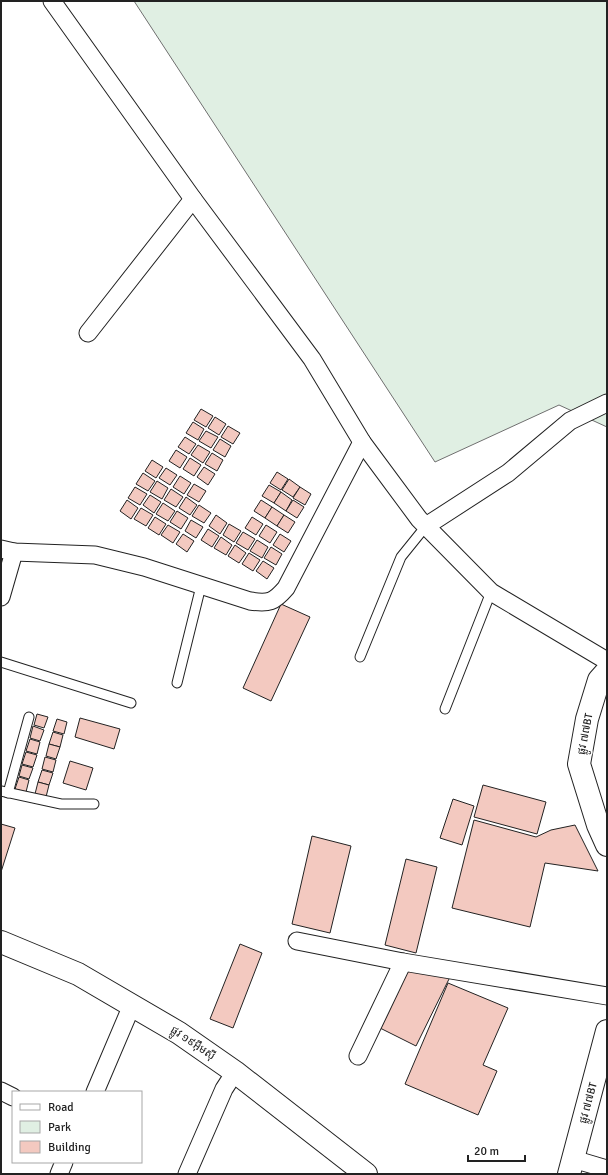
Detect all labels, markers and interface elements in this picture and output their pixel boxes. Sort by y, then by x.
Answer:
street label: ផ្លូវ ៧៧BT [575,712,599,756]
street label: ផ្លូវ ១៩អ៊ឹមស៊ី [166,1023,218,1065]
street label: ផ្លូវ ៧៧BT [576,1080,603,1126]
legend [12,1091,142,1163]
text: Road [48,1100,74,1115]
text: Park [48,1120,71,1135]
scale bar [468,1137,525,1163]
text: Building [48,1140,91,1155]
text: 20 m [474,1144,499,1159]

